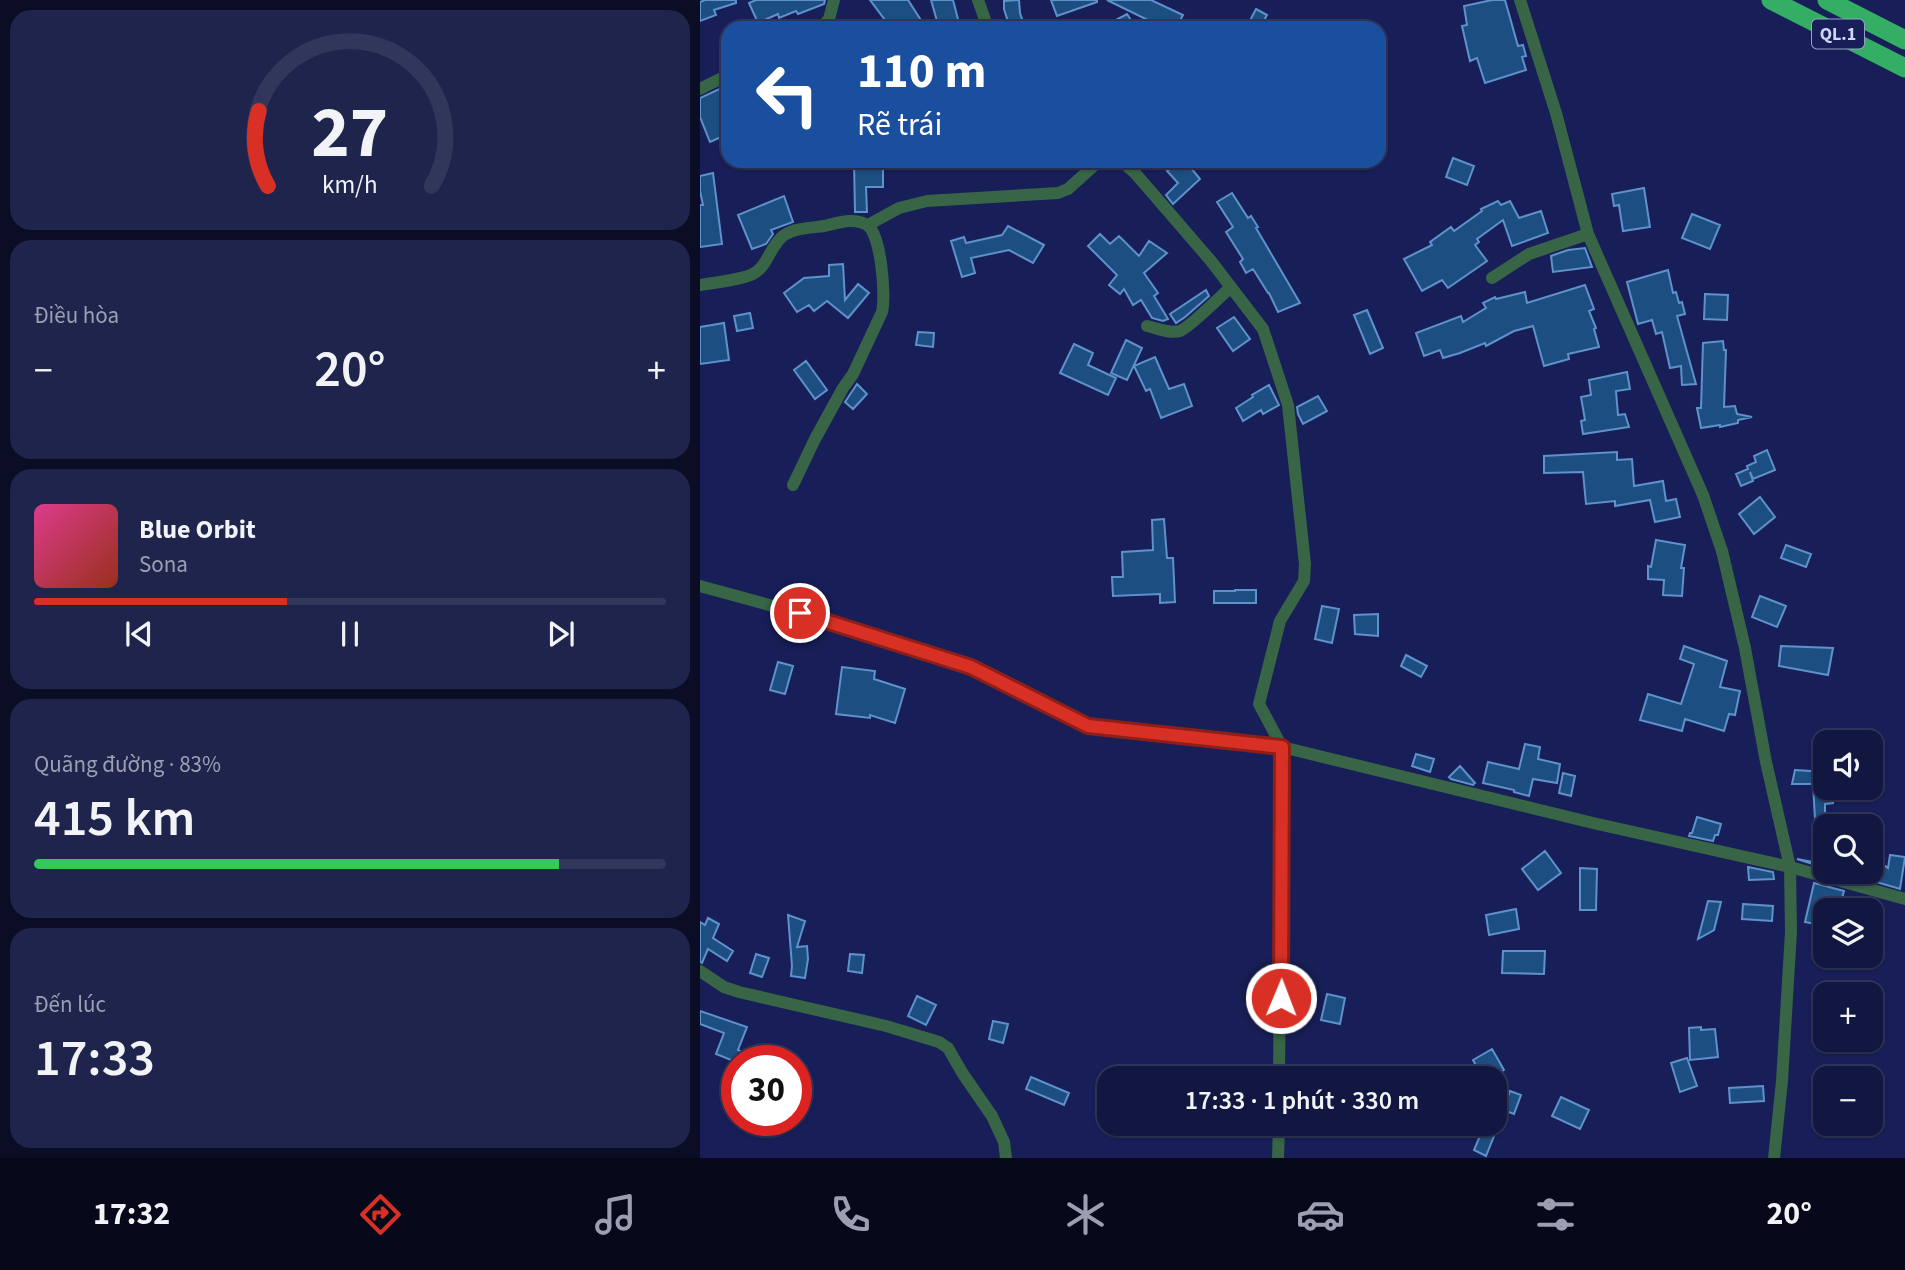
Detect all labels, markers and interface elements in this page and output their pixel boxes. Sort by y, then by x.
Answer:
road number: QL.1 [1812,19,1864,48]
text: 110 m [857,37,986,107]
icon: left [742,49,833,140]
text: 27 [312,81,388,185]
text: Rẽ trái [857,102,942,148]
text: km/h [322,167,378,203]
text: Điều hòa [34,299,119,332]
text: 20° [314,333,386,407]
text: − [34,344,53,398]
text: + [647,344,666,398]
text: Blue Orbit [139,511,256,548]
text: Sona [139,548,188,581]
pin [770,583,830,643]
icon: arrive [781,594,819,632]
icon: previous [120,615,158,653]
icon: pause [331,615,369,653]
icon: next [542,615,580,653]
map controls [1813,730,1883,1136]
button: sound [1813,730,1883,800]
text: Quãng đường · 83% [34,748,221,781]
text: 415 km [34,782,195,856]
button: search [1813,814,1883,884]
button: layers [1813,898,1883,968]
position arrow [1244,961,1318,1035]
button: + [1813,982,1883,1052]
text: Đến lúc [34,988,106,1021]
text: 17:33 [34,1022,155,1096]
speed limit sign: 30 [721,1045,812,1136]
button: − [1813,1066,1883,1136]
text: 17:33 · 1 phút · 330 m [1185,1082,1419,1119]
icon: directions [356,1190,405,1239]
icon: music [591,1190,640,1239]
icon: phone [826,1190,875,1239]
icon: climate [1061,1190,1110,1239]
icon: car [1296,1190,1345,1239]
icon: filters [1531,1190,1580,1239]
text: 17:32 [93,1191,170,1237]
text: 20° [1766,1191,1812,1237]

